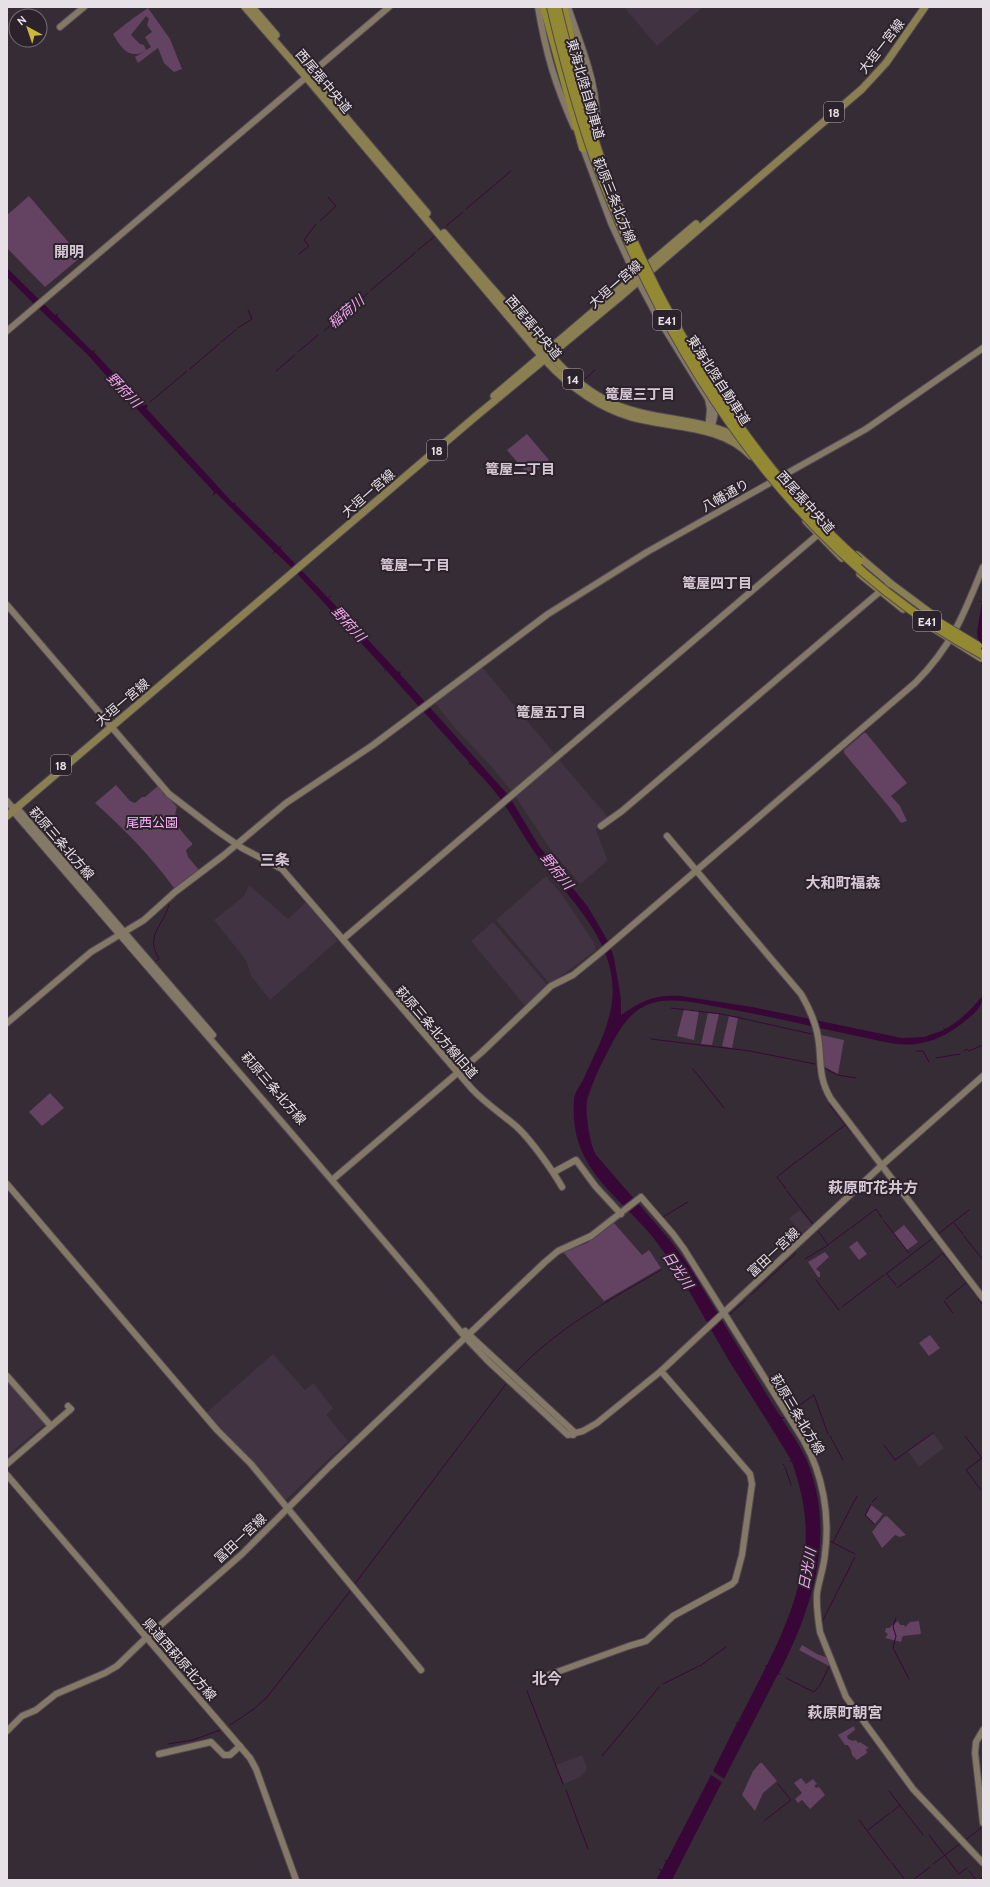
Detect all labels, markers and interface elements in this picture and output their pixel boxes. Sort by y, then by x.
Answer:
north arrow [8,8,48,48]
text: N [14,12,29,28]
street label: 大垣一宮線 [855,15,907,77]
street label: 東海北陸自動車道 [564,37,608,141]
street label: 西尾張中央道 [293,46,355,116]
road number: 18 [824,102,844,122]
street label: 萩原三条北方線 [591,155,639,245]
district label: 開明 [54,243,84,261]
street label: 大垣一宮線 [585,257,645,311]
water label: 稲荷川 [324,290,369,332]
street label: 西尾張中央道 [503,292,565,362]
road number: E41 [653,310,681,330]
street label: 東海北陸自動車道 [684,332,754,428]
water label: 野府川 [103,369,146,413]
road number: 14 [563,369,583,389]
district label: 篭屋三丁目 [605,385,675,403]
road number: 18 [427,440,447,460]
district label: 篭屋二丁目 [485,460,555,478]
street label: 大垣一宮線 [338,466,398,520]
street label: 西尾張中央道 [774,468,838,536]
street label: 八幡通り [698,475,752,515]
district label: 篭屋一丁目 [380,556,450,574]
district label: 篭屋四丁目 [682,574,752,592]
water label: 野府川 [328,603,371,647]
road number: E41 [913,611,941,631]
street label: 大垣一宮線 [92,675,152,729]
district label: 篭屋五丁目 [516,703,586,721]
road number: 18 [51,755,71,775]
street label: 萩原三条北方線 [26,803,98,883]
park label: 尾西公園 [126,814,178,830]
water label: 野府川 [537,849,578,895]
district label: 三条 [260,851,290,869]
district label: 大和町福森 [805,874,881,892]
street label: 萩原三条北方線旧道 [393,983,481,1081]
street label: 萩原三条北方線 [238,1048,310,1128]
district label: 萩原町花井方 [828,1179,918,1197]
street label: 富田一宮線 [744,1224,802,1280]
water label: 日光川 [659,1248,698,1294]
street label: 萩原三条北方線 [768,1371,828,1457]
street label: 冨田一宮線 [211,1510,269,1566]
water label: 日光川 [794,1545,820,1591]
street label: 県道西萩原北方線 [140,1615,220,1703]
district label: 北今 [532,1670,562,1688]
district label: 萩原町朝宮 [807,1704,883,1722]

